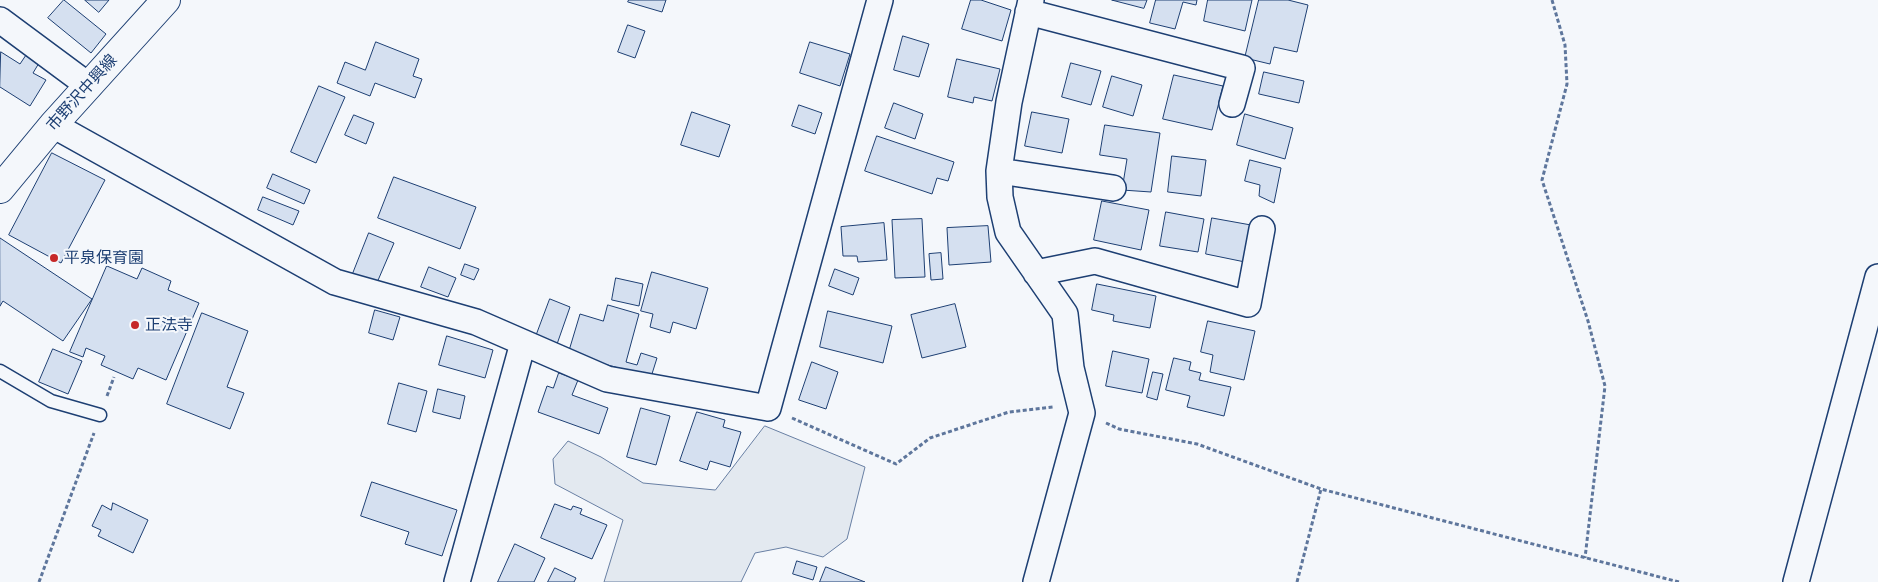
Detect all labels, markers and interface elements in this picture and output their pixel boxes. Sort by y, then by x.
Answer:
street label: 市野沢中興線 [43,51,121,135]
place label: 平泉保育園 [64,248,144,268]
marker: 平泉保育園 [48,252,60,264]
place label: 正法寺 [145,315,193,335]
marker: 正法寺 [129,319,141,331]

